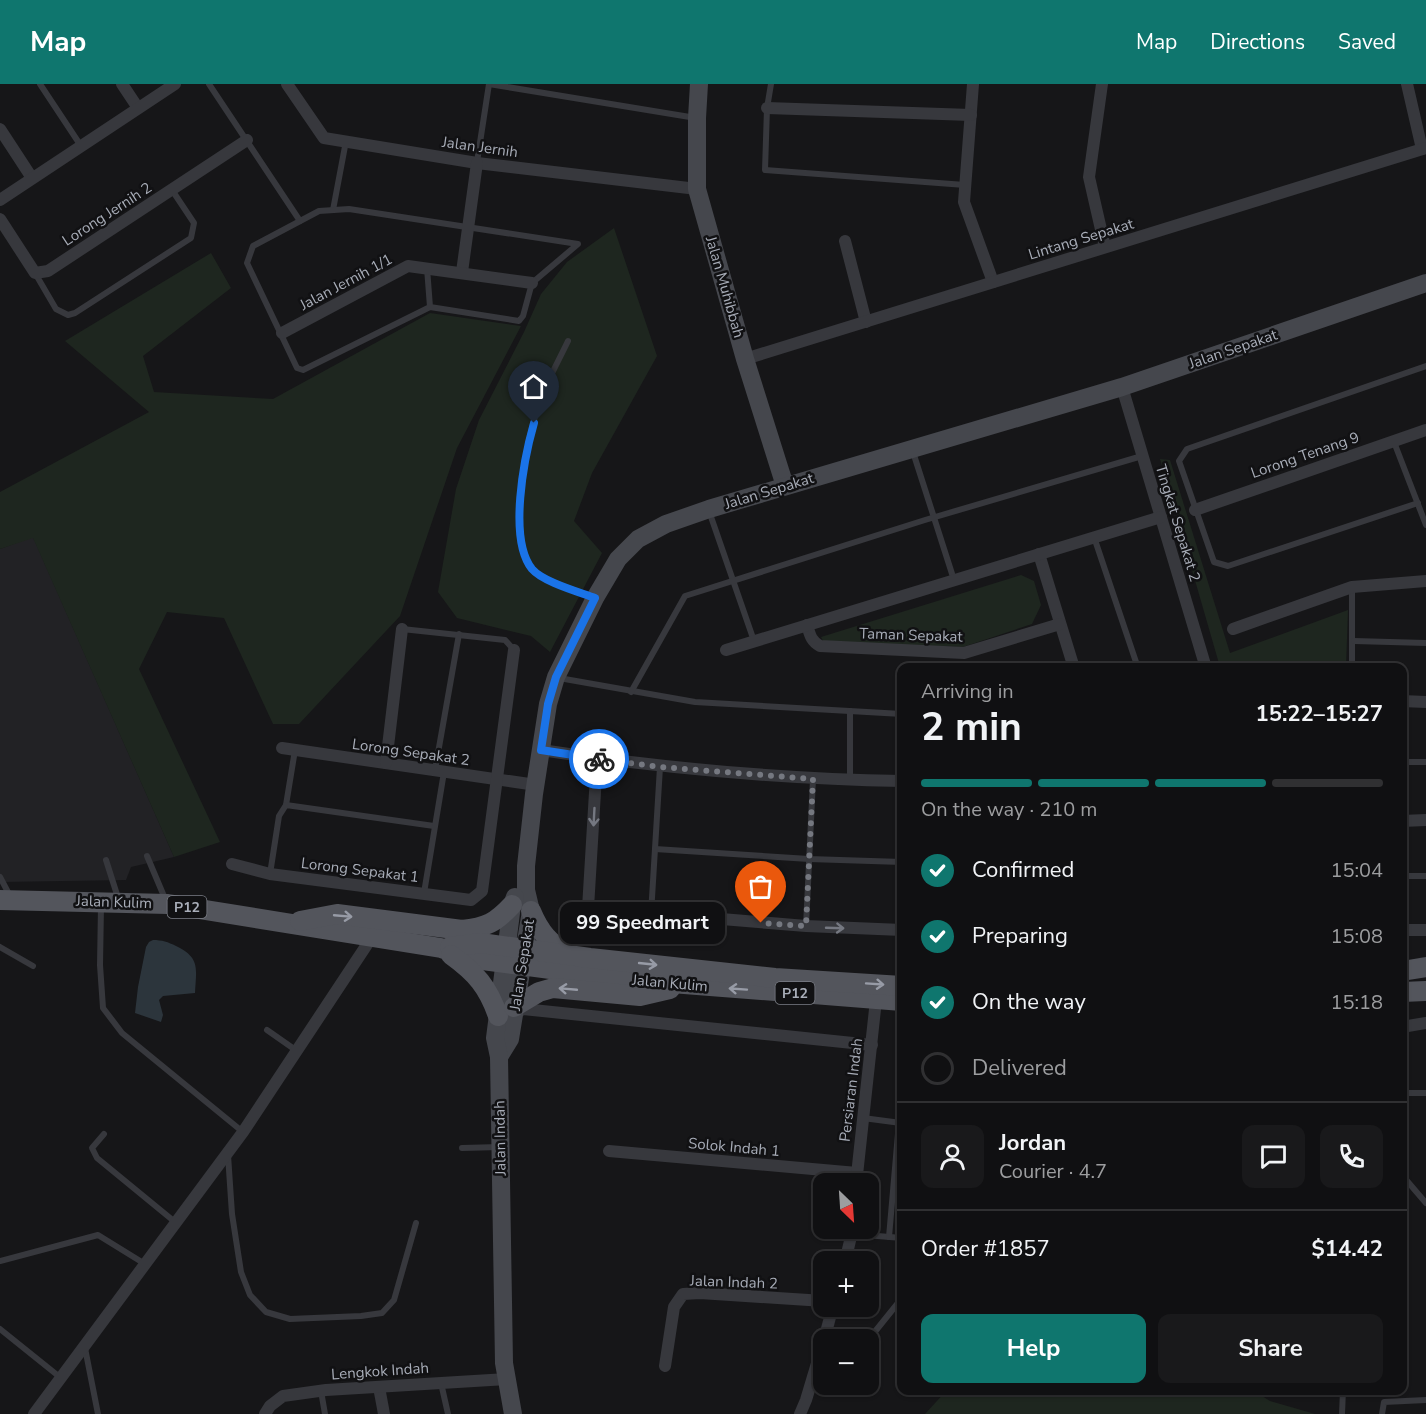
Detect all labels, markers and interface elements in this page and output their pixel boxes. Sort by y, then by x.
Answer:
text: Map [30,23,86,61]
text: Map [1136,28,1177,56]
text: Directions [1210,28,1305,56]
text: Saved [1338,28,1396,56]
street label: Jalan Jernih [440,132,519,162]
street label: Lorong Jernih 2 [58,178,156,250]
street label: Lintang Sepakat [1026,213,1137,265]
street label: Jalan Muhibbah [701,233,749,340]
street label: Jalan Jernih 1/1 [295,249,396,315]
street label: Jalan Sepakat [1185,324,1281,374]
pin [508,361,559,423]
icon: home [517,370,550,403]
street label: Lorong Tenang 9 [1248,427,1362,483]
street label: Tingkat Sepakat 2 [1151,462,1205,584]
street label: Jalan Sepakat [721,468,817,514]
street label: Taman Sepakat [859,623,964,647]
text: Arriving in [921,678,1014,705]
text: 15:22–15:27 [1255,699,1383,729]
text: 2 min [921,701,1022,754]
courier [569,729,629,789]
street label: Lorong Sepakat 2 [351,734,471,770]
icon: bike [583,743,616,776]
text: On the way · 210 m [921,796,1097,823]
one-way arrow [588,807,599,826]
street label: Lorong Sepakat 1 [300,853,420,887]
icon: check [921,854,954,887]
text: Confirmed [972,855,1074,885]
text: 15:04 [1330,857,1383,884]
pin [735,861,786,923]
icon: bag [744,870,777,903]
street label: Jalan Kulim [75,891,152,913]
road number: P12 [168,896,207,918]
callout: 99 Speedmart [560,902,725,944]
text: 99 Speedmart [576,909,709,936]
one-way arrow [333,911,352,922]
street label: Jalan Sepakat [505,917,539,1013]
icon: check [921,920,954,953]
text: Preparing [972,921,1068,951]
one-way arrow [825,922,845,933]
text: 15:08 [1330,923,1383,950]
one-way arrow [638,959,657,970]
street label: Jalan Kulim [630,970,709,996]
one-way arrow [865,979,885,990]
road number: P12 [776,982,814,1004]
one-way arrow [558,983,578,994]
one-way arrow [729,983,749,994]
icon: check [921,986,954,1019]
text: On the way [972,987,1086,1017]
text: 15:18 [1330,989,1383,1016]
street label: Persiaran Indah [835,1037,867,1143]
text: Delivered [972,1053,1067,1083]
street label: Jalan Indah [489,1100,511,1177]
button: person [921,1125,984,1188]
button: chat [1242,1125,1305,1188]
button: phone [1320,1125,1383,1188]
text: Jordan [999,1128,1066,1158]
street label: Solok Indah 1 [687,1133,781,1161]
text: Courier · 4.7 [999,1158,1107,1185]
north arrow [813,1173,879,1239]
map controls [813,1173,879,1395]
text: Order #1857 [921,1234,1050,1264]
text: $14.42 [1312,1234,1383,1264]
button: + [813,1251,879,1317]
street label: Jalan Indah 2 [689,1270,778,1294]
button: Help [921,1314,1146,1383]
button: Share [1158,1314,1383,1383]
button: − [813,1329,879,1395]
street label: Lengkok Indah [330,1358,430,1384]

